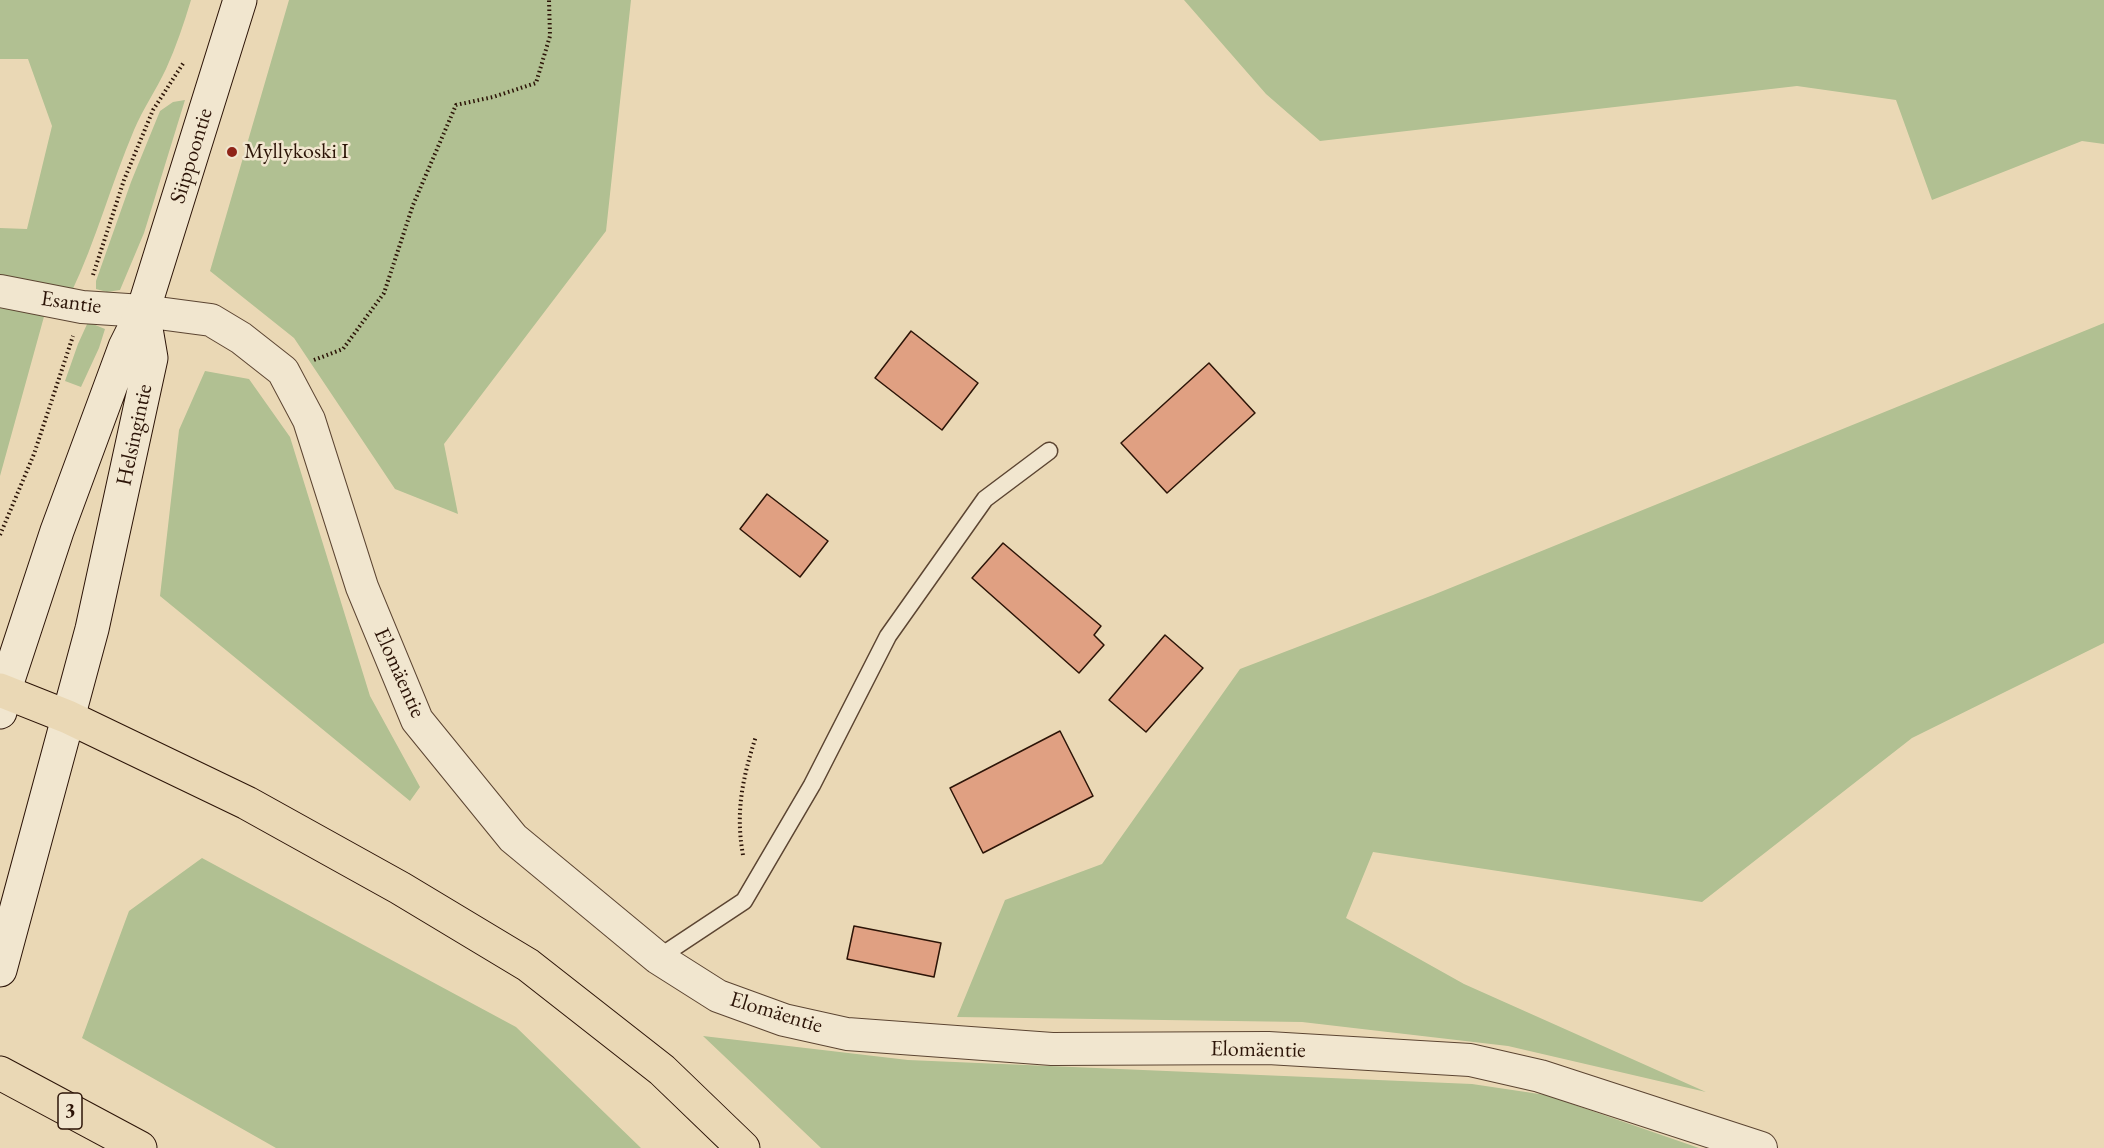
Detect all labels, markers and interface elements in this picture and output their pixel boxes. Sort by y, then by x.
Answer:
street label: Siippoontie [165,105,219,207]
place label: Myllykoski I [244,139,349,165]
marker: Myllykoski I [225,145,239,159]
street label: Esantie [39,286,103,320]
street label: Helsingintie [111,382,159,488]
street label: Elomäentie [368,624,430,722]
street label: Elomäentie [726,986,826,1040]
street label: Elomäentie [1210,1036,1306,1064]
road number: 3 [58,1093,82,1129]

